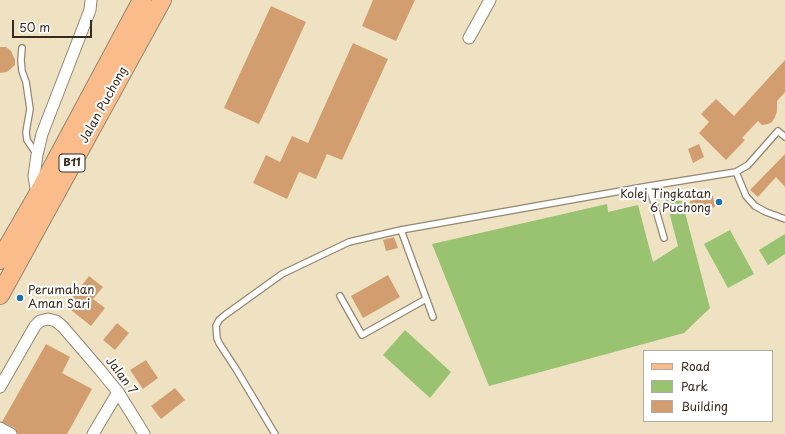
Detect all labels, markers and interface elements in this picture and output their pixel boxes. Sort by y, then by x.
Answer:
scale bar [14,12,94,38]
text: 50 m [19,18,50,36]
street label: Jalan Puchong [77,64,131,146]
road number: B11 [59,154,85,172]
place label: Kolej Tingkatan 6 Puchong [620,188,711,216]
marker: Kolej Tingkatan 6 Puchong [714,197,724,207]
place label: Perumahan Aman Sari [28,284,94,312]
marker: Perumahan Aman Sari [15,293,25,303]
legend [643,350,773,422]
street label: Jalan 7 [102,354,140,398]
text: Road [681,357,710,375]
text: Park [681,377,708,395]
text: Building [681,397,728,415]

